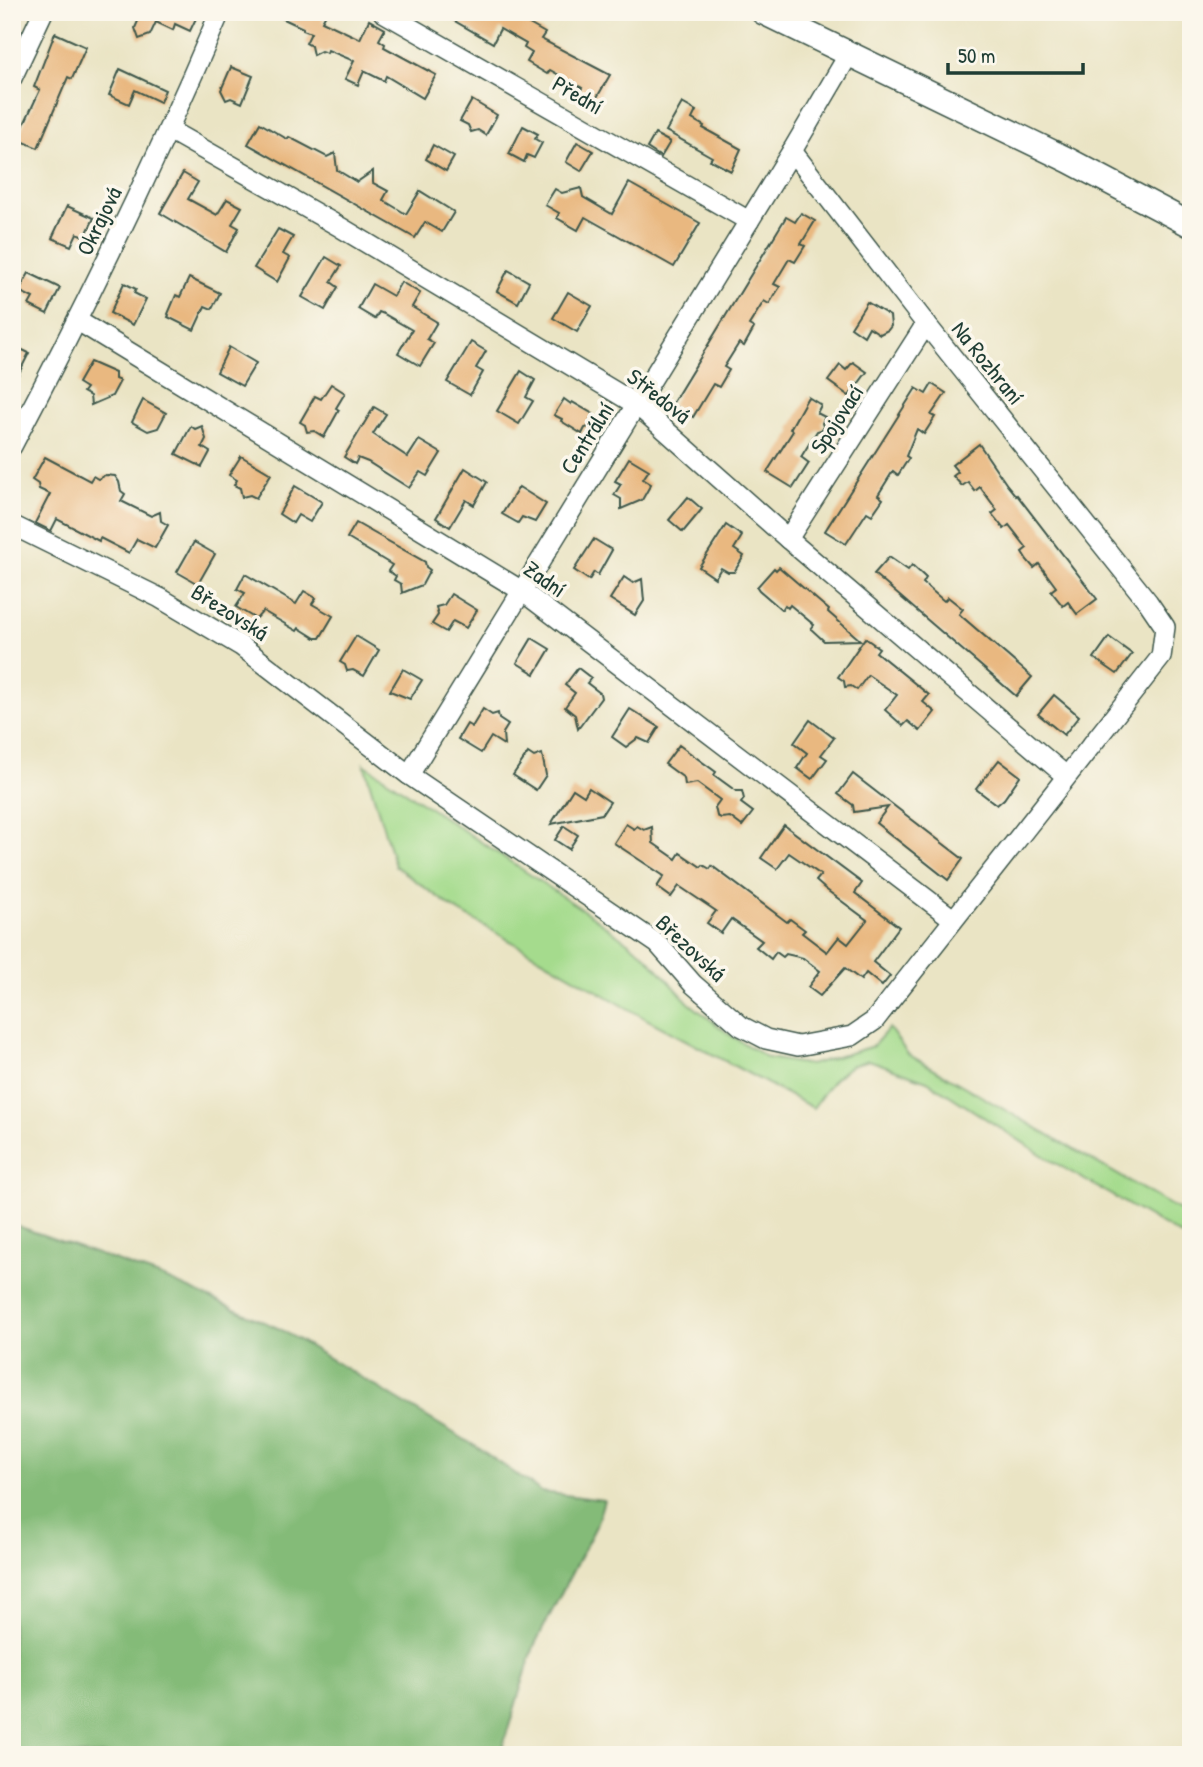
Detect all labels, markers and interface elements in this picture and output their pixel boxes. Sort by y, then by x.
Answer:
scale bar [948,32,1082,76]
text: 50 m [958,41,995,70]
street label: Přední [547,68,609,121]
street label: Okrajová [69,181,129,260]
street label: Na Rozhraní [945,314,1032,411]
street label: Středová [621,361,698,430]
street label: Spojovací [803,378,870,459]
street label: Centrální [552,396,621,480]
street label: Zadní [518,553,573,604]
street label: Březovská [186,576,275,647]
street label: Březovská [650,907,733,988]

